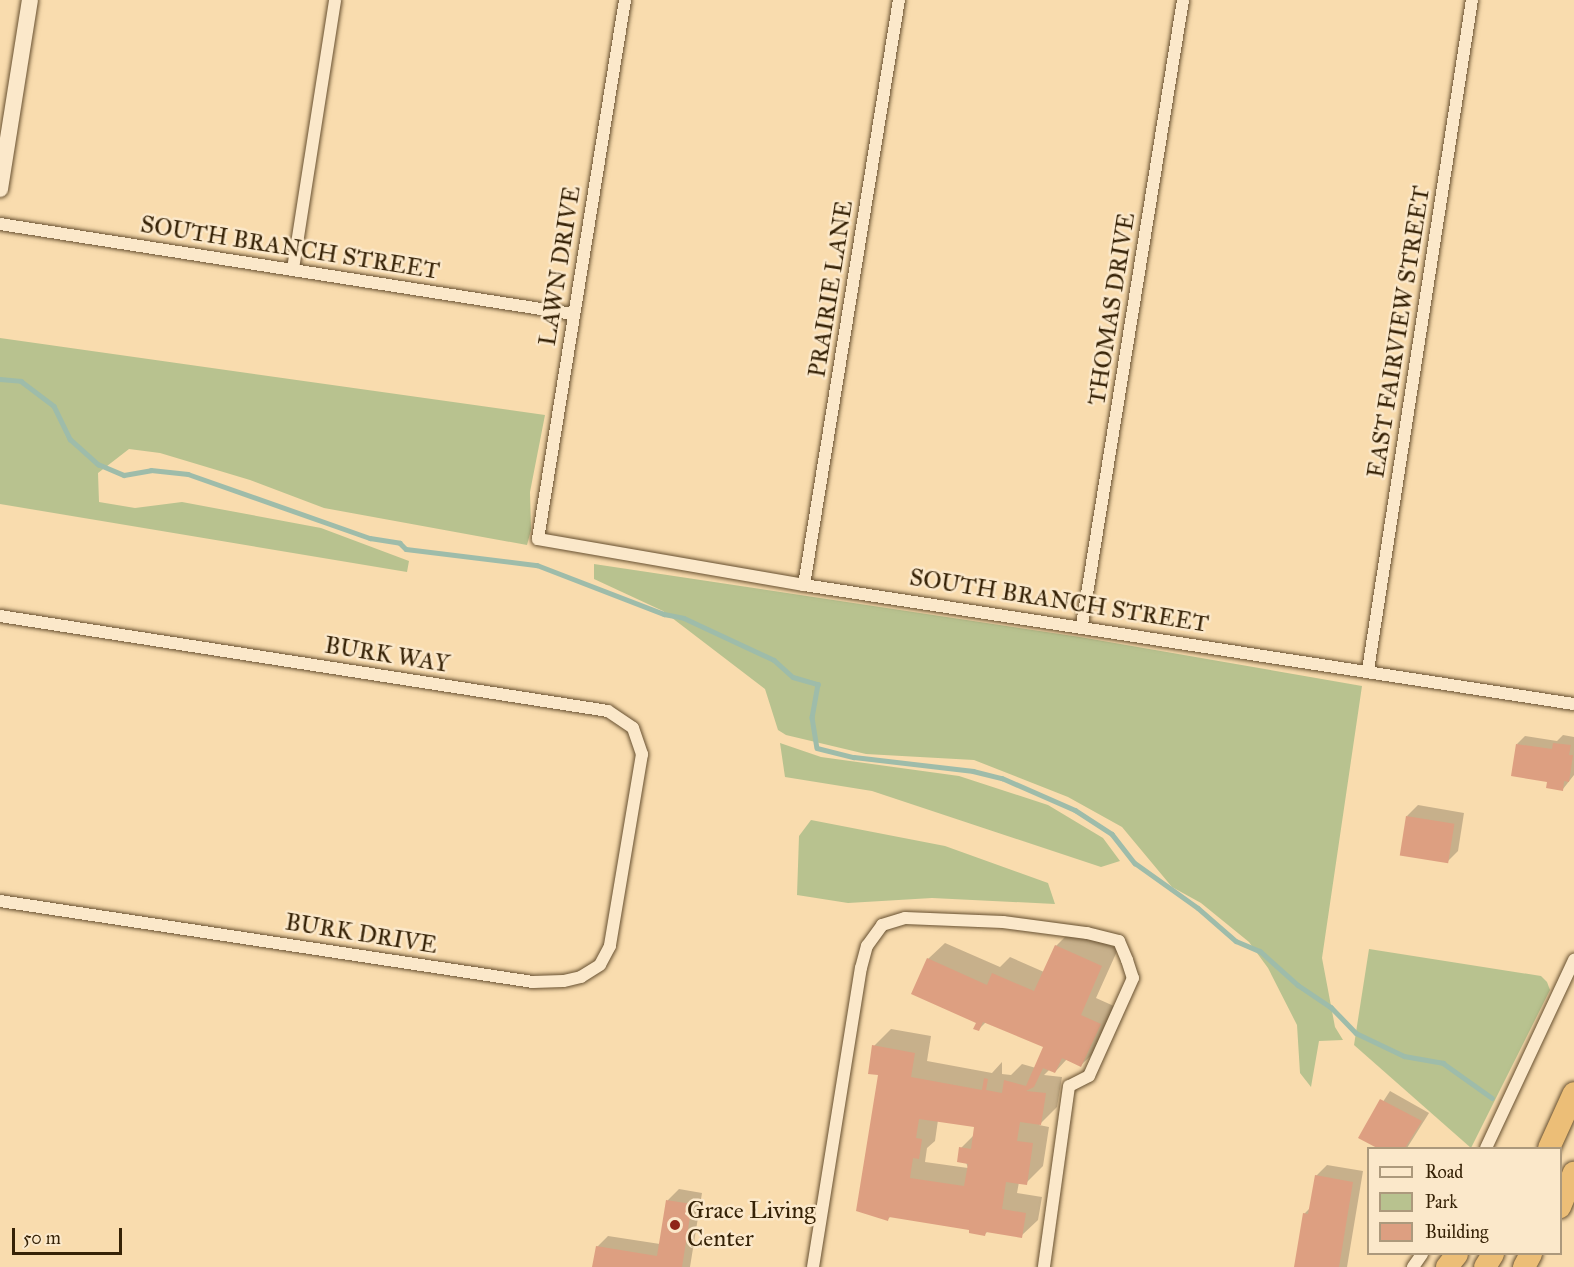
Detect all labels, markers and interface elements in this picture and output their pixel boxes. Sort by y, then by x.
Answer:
street label: LAWN DRIVE [533,184,587,348]
street label: EAST FAIRVIEW STREET [1362,184,1436,480]
street label: PRAIRIE LANE [803,198,859,380]
street label: SOUTH BRANCH STREET [138,210,442,286]
street label: THOMAS DRIVE [1083,211,1141,407]
street label: SOUTH BRANCH STREET [907,563,1211,639]
street label: BURK WAY [322,631,452,679]
street label: BURK DRIVE [283,908,439,960]
legend [1367,1147,1562,1255]
text: Road [1425,1161,1463,1183]
text: Park [1425,1191,1458,1213]
place label: Grace Living Center [687,1197,815,1253]
scale bar [15,1216,124,1254]
marker: Grace Living Center [668,1218,682,1232]
text: Building [1425,1221,1488,1243]
text: 50 m [23,1227,61,1249]

